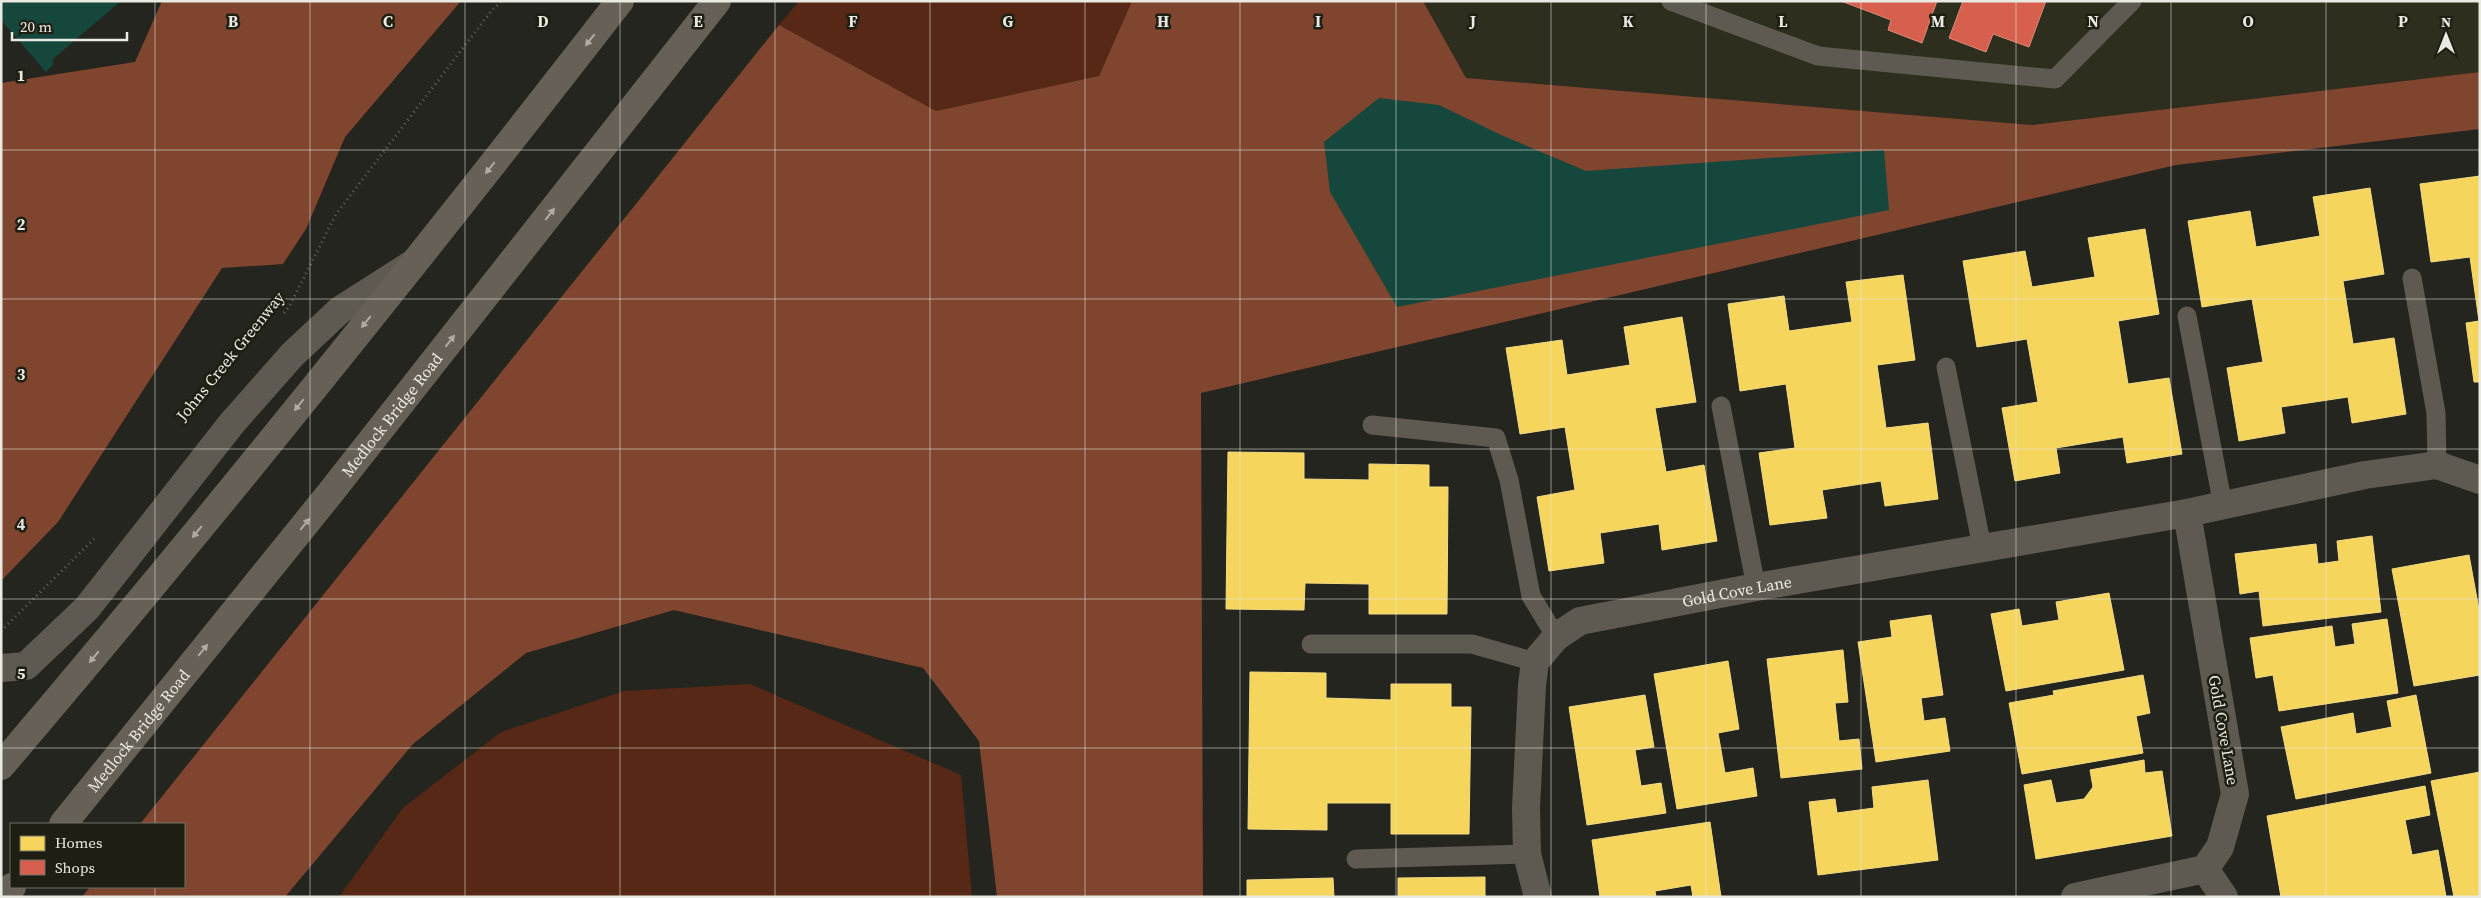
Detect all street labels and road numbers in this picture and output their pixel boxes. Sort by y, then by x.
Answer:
street label: Johns Creek Greenway [170,286,290,426]
street label: Medlock Bridge Road [336,348,447,481]
street label: Gold Cove Lane [1680,570,1793,612]
street label: Medlock Bridge Road [82,665,195,797]
street label: Gold Cove Lane [2204,673,2244,787]

